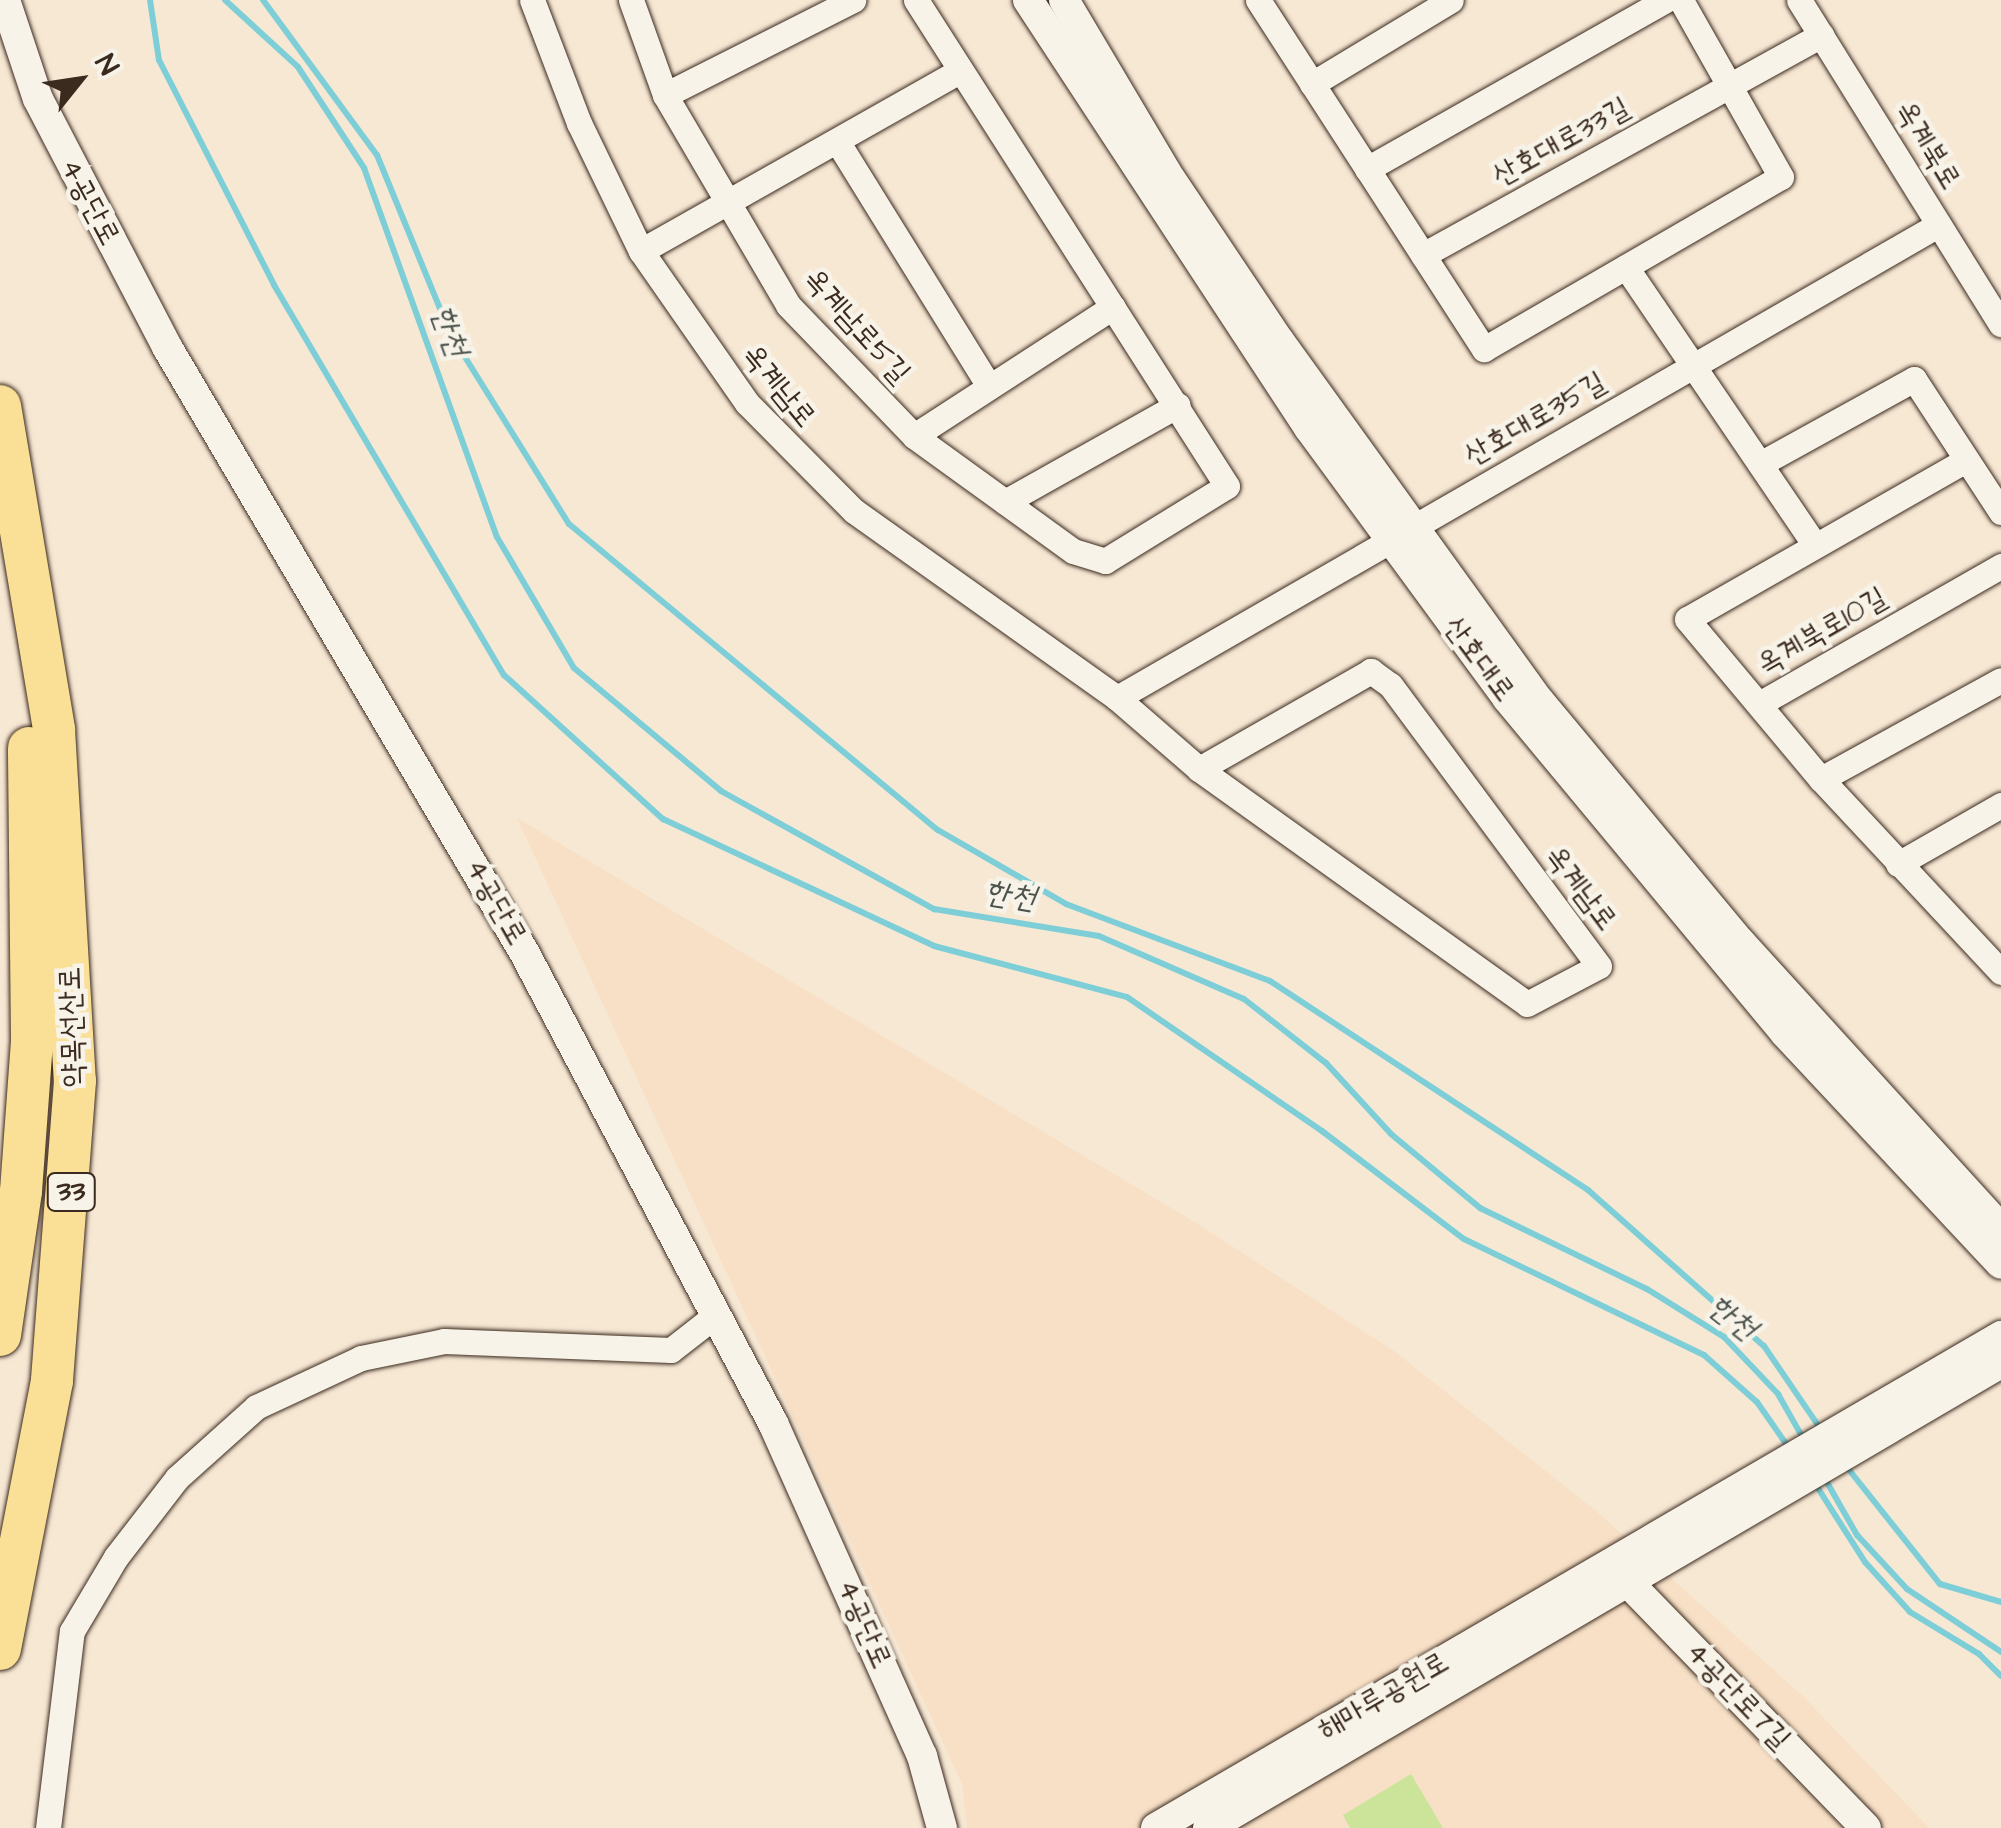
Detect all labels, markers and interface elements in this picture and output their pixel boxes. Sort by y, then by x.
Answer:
north arrow [30,30,130,130]
text: N [85,47,128,82]
street label: 산호대로33길 [1486,90,1636,194]
street label: 옥계북로 [1888,94,1968,196]
street label: 4공단로 [52,153,128,251]
street label: 옥계남로5길 [796,261,918,391]
water label: 한천 [422,300,476,362]
street label: 옥계남로 [735,337,823,435]
street label: 산호대로35길 [1458,364,1612,474]
street label: 옥계북로10길 [1751,580,1893,682]
street label: 산호대로 [1436,610,1522,708]
street label: 옥계남로 [1538,839,1624,937]
street label: 4공단로 [457,853,535,951]
water label: 한천 [982,873,1038,919]
street label: 약목선산로 [52,966,92,1088]
road number: 33 [46,1169,96,1215]
water label: 한천 [1700,1287,1764,1349]
street label: 4공단로 [829,1574,899,1674]
street label: 4공단로7길 [1678,1635,1798,1757]
street label: 해마루공원로 [1311,1644,1455,1748]

